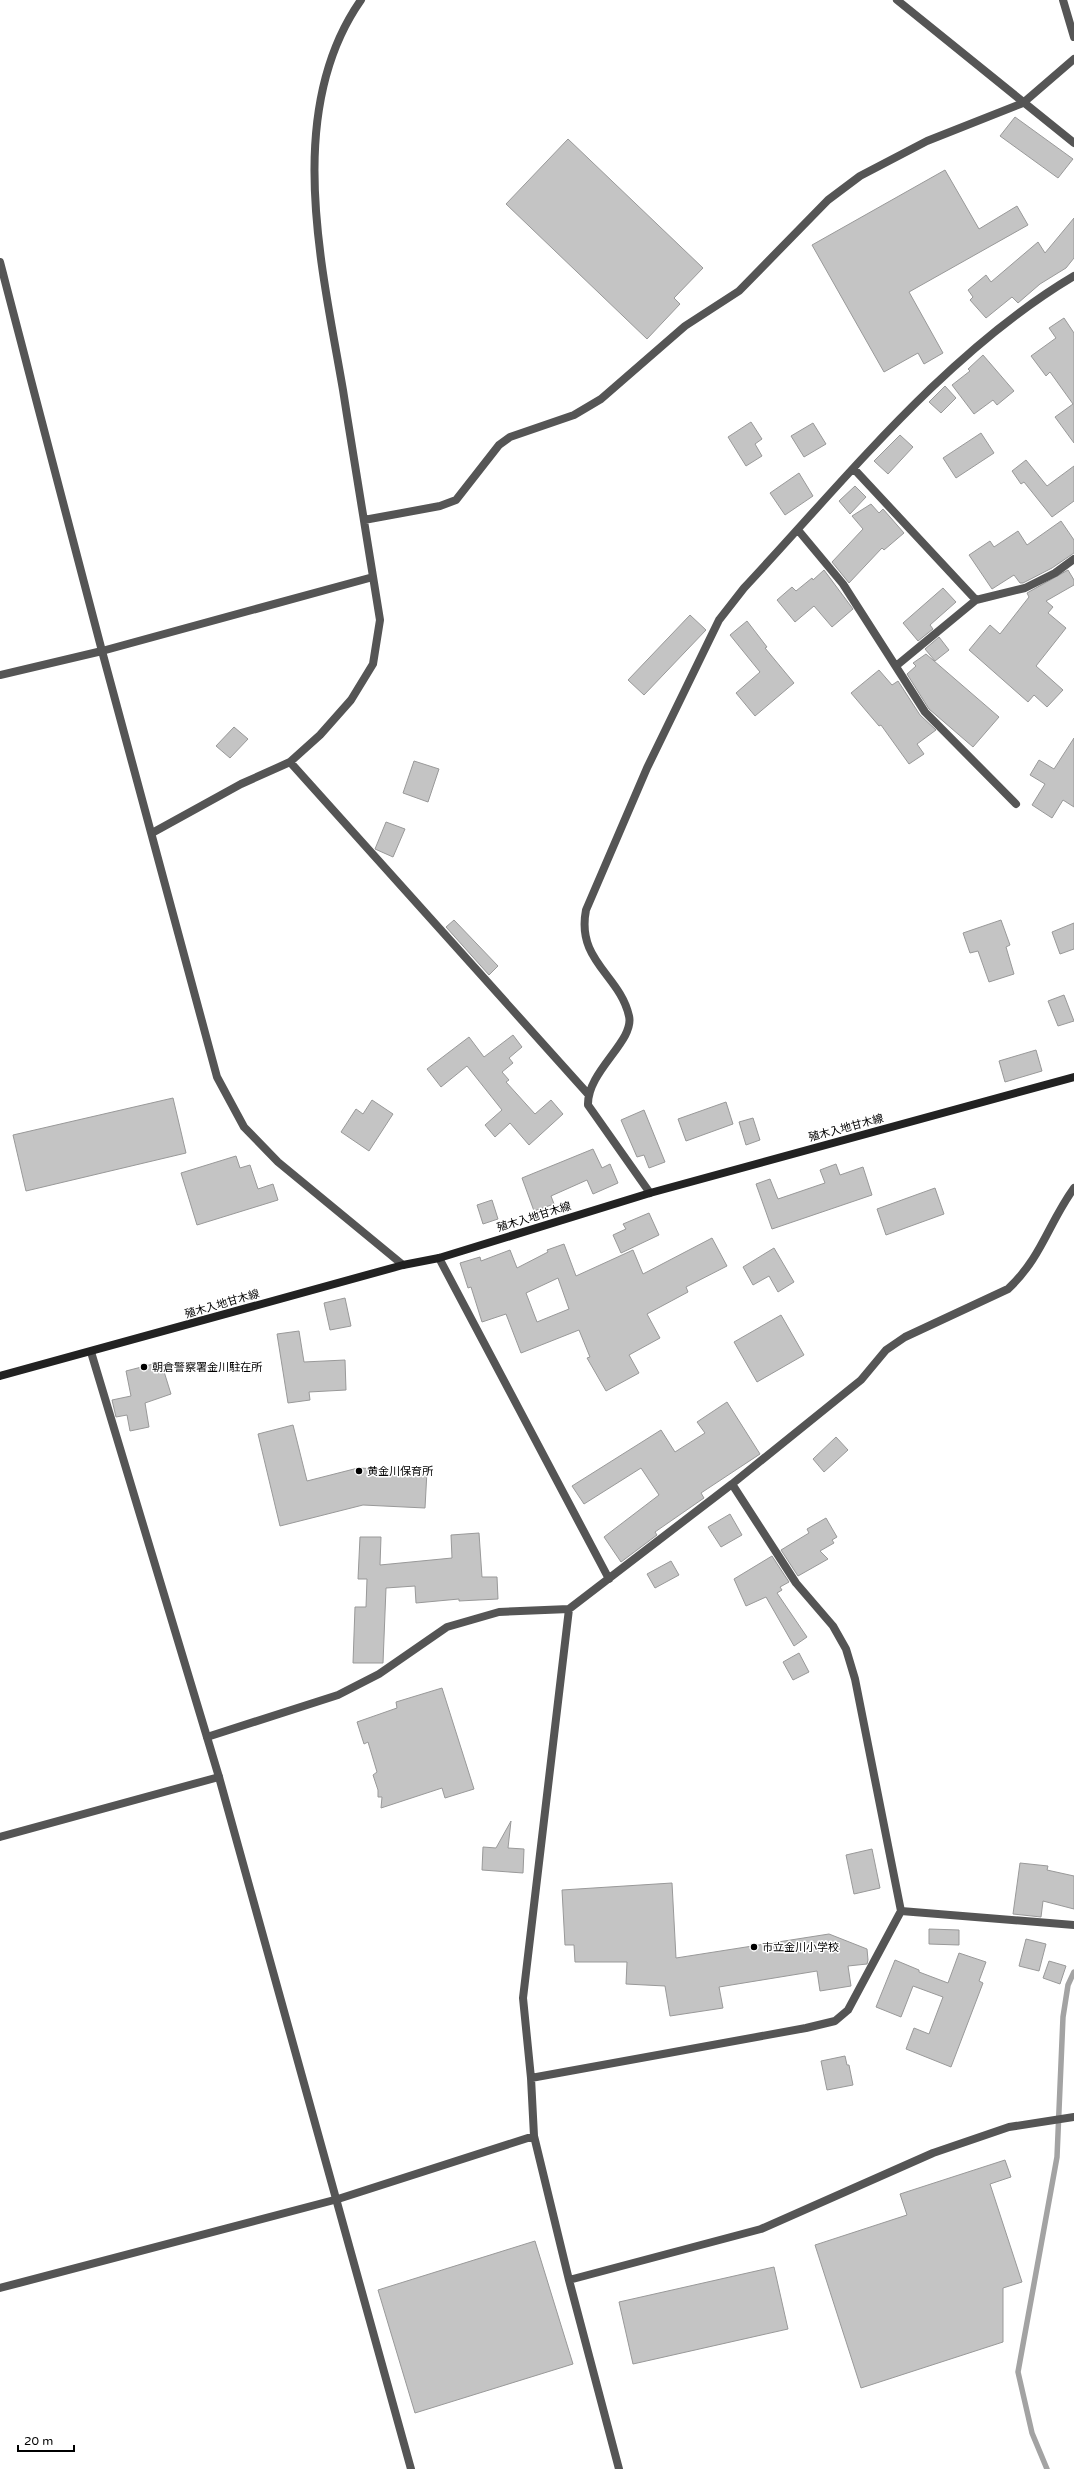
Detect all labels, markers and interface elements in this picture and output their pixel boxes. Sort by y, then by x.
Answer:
street label: 殖木入地甘木線 [807,1112,885,1144]
street label: 殖木入地甘木線 [495,1200,573,1234]
street label: 殖木入地甘木線 [183,1287,261,1321]
place label: 朝倉警察署金川駐在所 [152,1361,263,1374]
marker: 朝倉警察署金川駐在所 [139,1362,149,1372]
place label: 黄金川保育所 [367,1465,434,1478]
marker: 黄金川保育所 [354,1466,364,1476]
place label: 市立金川小学校 [762,1941,839,1954]
marker: 市立金川小学校 [749,1942,759,1952]
scale bar [18,2427,74,2453]
text: 20 m [24,2434,53,2448]

